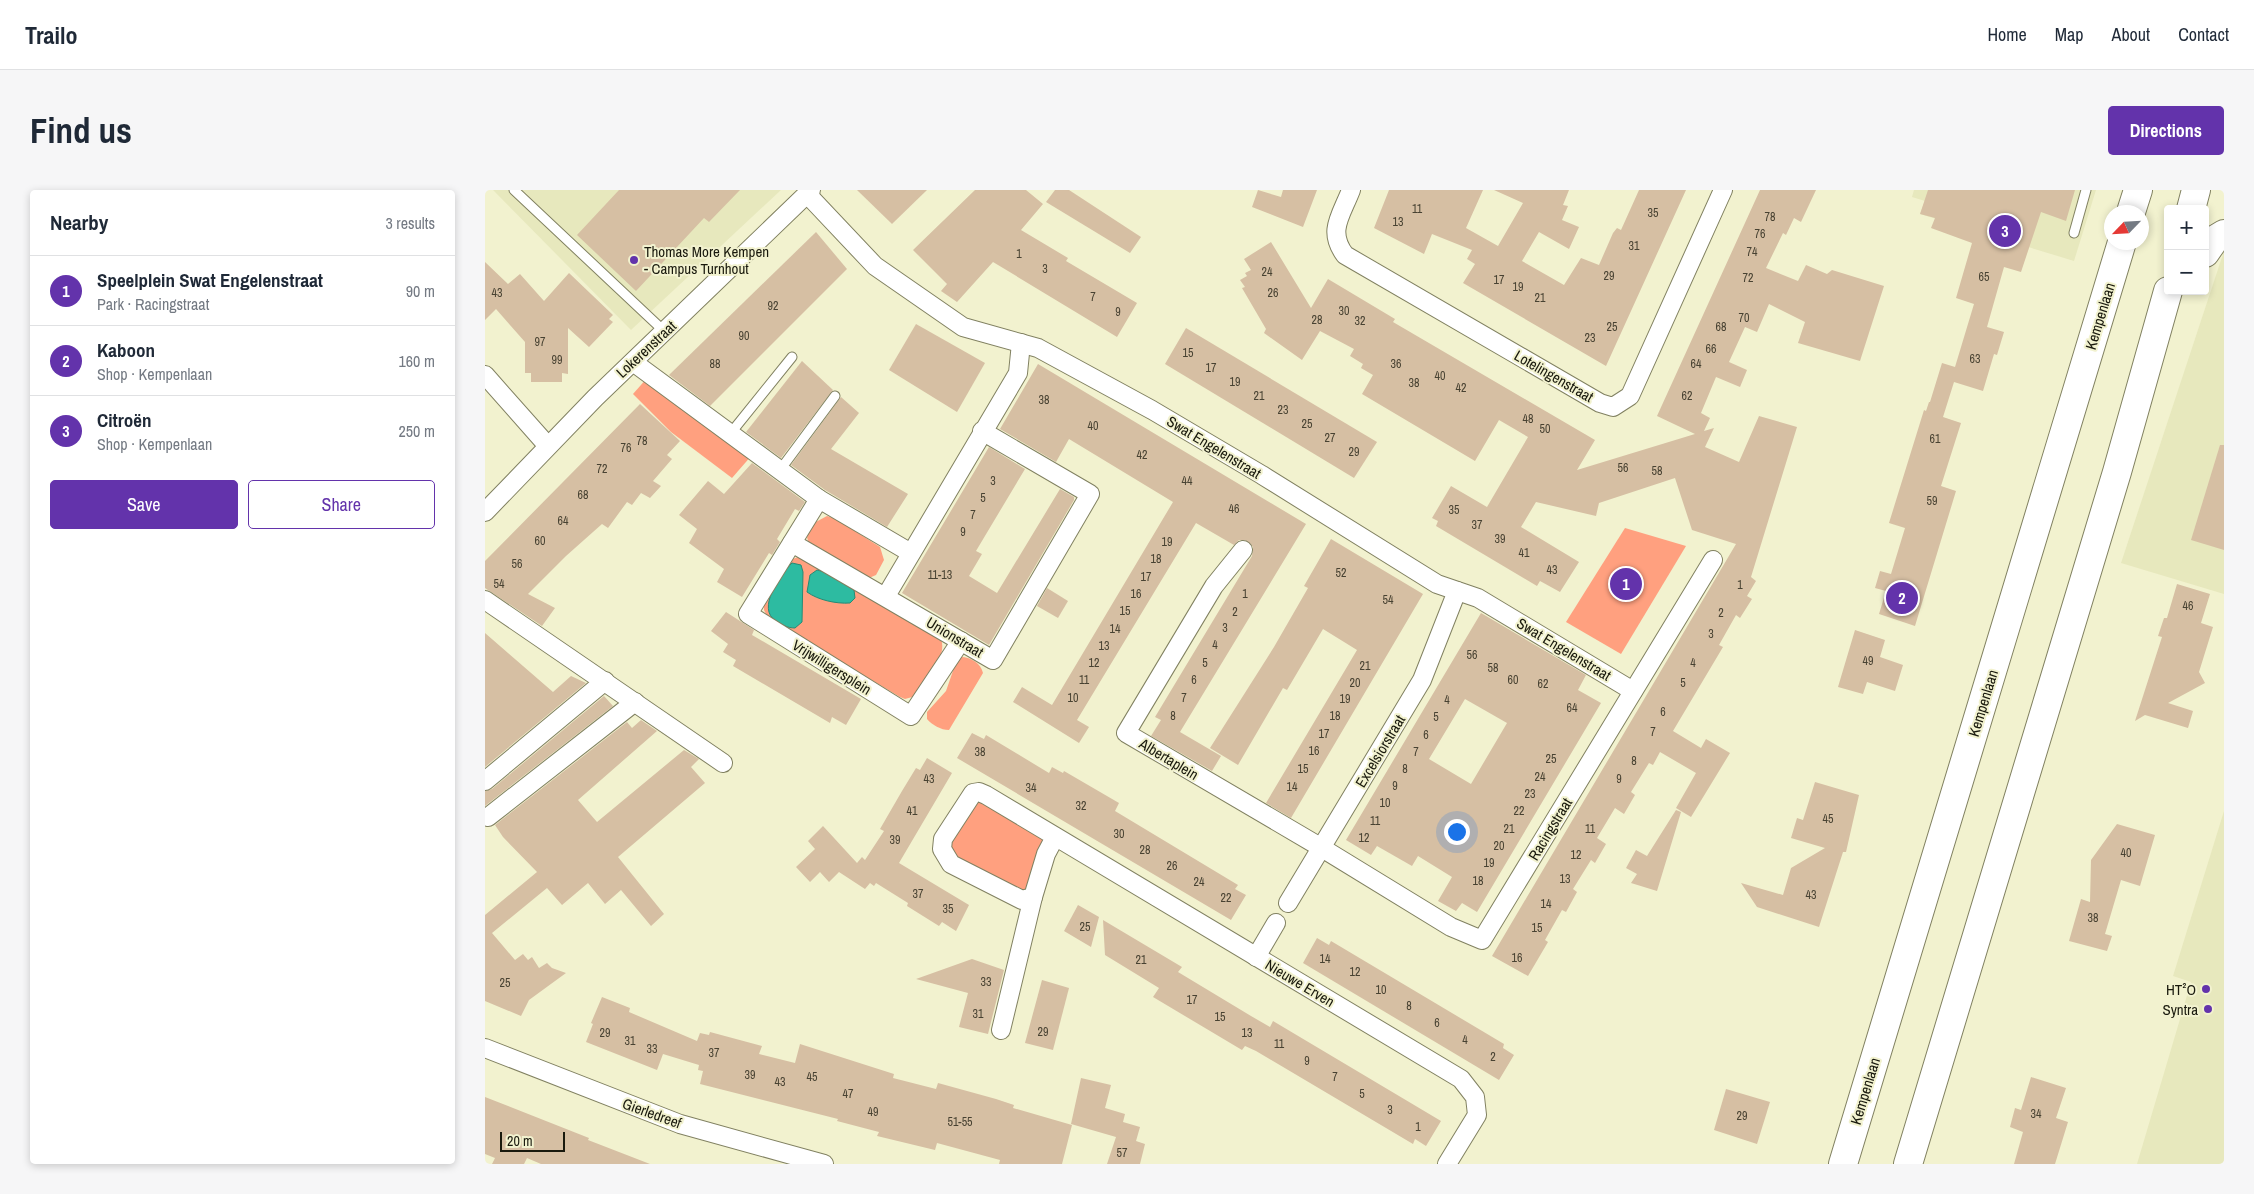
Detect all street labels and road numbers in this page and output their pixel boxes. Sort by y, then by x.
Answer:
street label: Kempenlaan [2080,280,2120,352]
street label: Lokerenstraat [611,315,681,382]
street label: Lotelingenstraat [1511,345,1598,407]
street label: Swat Engelenstraat [1163,411,1266,484]
street label: Unionstraat [922,612,988,663]
street label: Swat Engelenstraat [1513,613,1616,686]
street label: Vrijwilligersplein [788,634,876,700]
street label: Kempenlaan [1963,667,2003,739]
street label: Excelsiorstraat [1350,710,1410,791]
street label: Albertaplein [1135,733,1203,785]
street label: Racingstraat [1523,793,1577,864]
street label: Nieuwe Erven [1261,954,1339,1012]
street label: Kempenlaan [1845,1055,1885,1127]
street label: Gierledreef [619,1093,685,1134]

